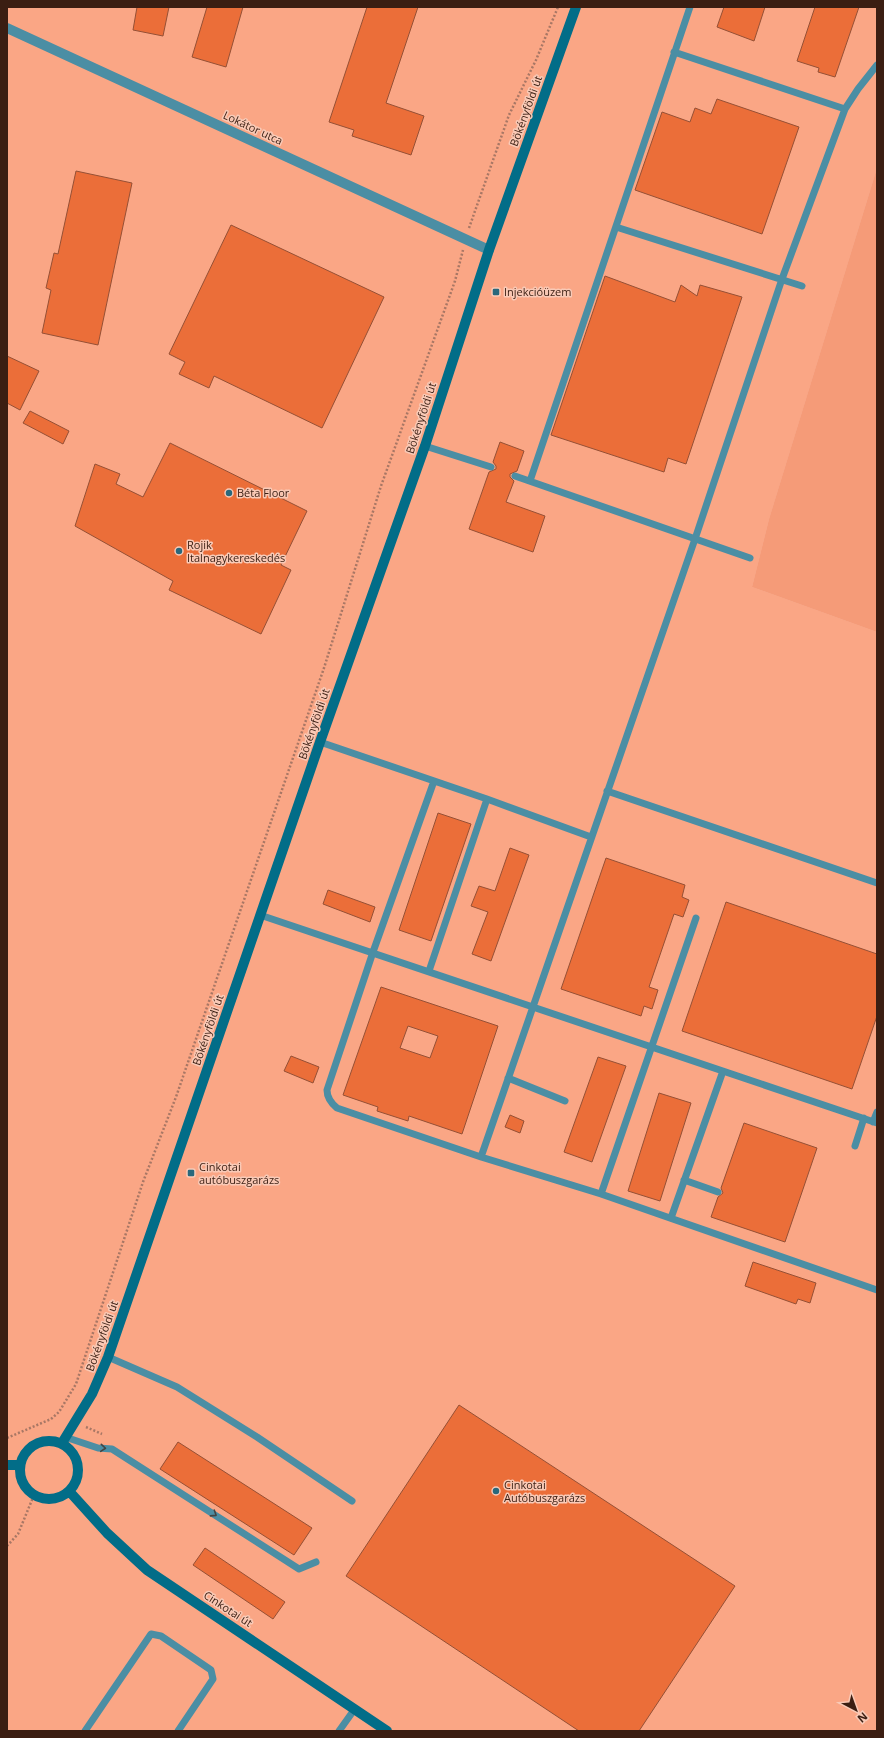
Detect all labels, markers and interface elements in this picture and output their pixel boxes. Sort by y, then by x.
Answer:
street label: Bökényföldi út [506,73,545,148]
street label: Lokátor utca [221,107,285,148]
place label: Injekcióüzem [504,284,571,299]
marker: Injekcióüzem [491,287,501,297]
street label: Bökényföldi út [402,380,439,455]
place label: Béta Floor [237,485,290,500]
marker: Béta Floor [224,488,234,498]
place label: Rojik Italnagykereskedés [187,537,285,565]
marker: Rojik Italnagykereskedés [174,546,184,556]
street label: Bökényföldi út [294,686,333,761]
street label: Bökényföldi út [188,992,227,1067]
place label: Cinkotai autóbuszgarázs [199,1159,279,1187]
marker: Cinkotai autóbuszgarázs [186,1168,196,1178]
street label: Bökényföldi út [82,1298,121,1373]
one-way arrow [100,1443,106,1452]
place label: Cinkotai Autóbuszgarázs [504,1477,585,1505]
marker: Cinkotai Autóbuszgarázs [491,1486,501,1496]
one-way arrow [209,1509,216,1516]
street label: Cinkotai út [201,1587,256,1630]
north arrow [836,1690,876,1730]
text: N [855,1709,871,1727]

